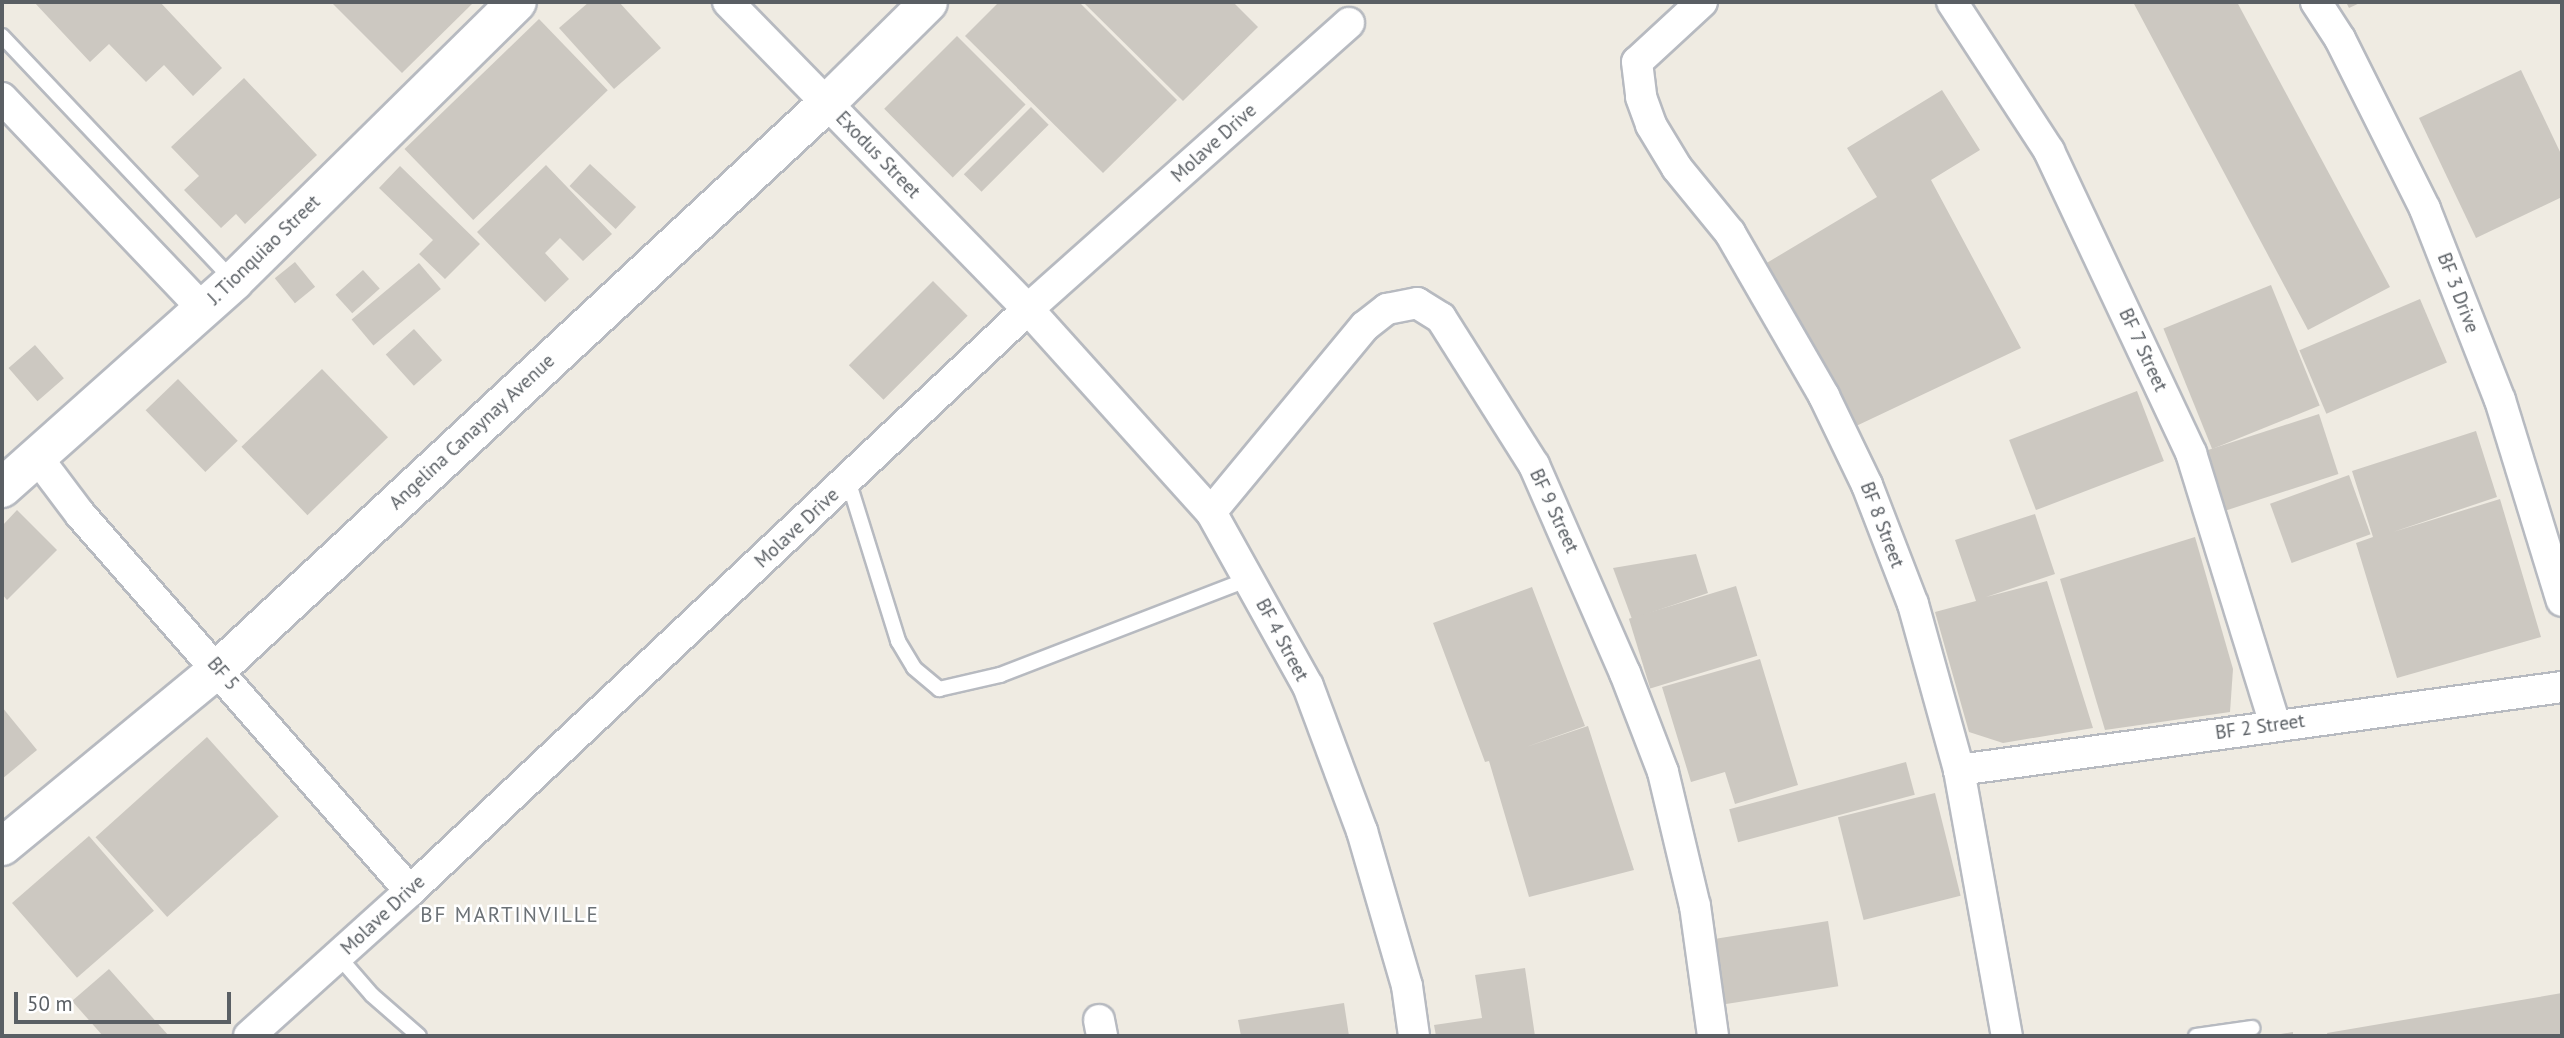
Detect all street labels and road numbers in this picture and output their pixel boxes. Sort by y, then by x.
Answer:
street label: Molave Drive [1167,99,1261,187]
street label: Exodus Street [831,107,925,203]
street label: J. Tionquiao Street [202,190,326,310]
street label: BF 3 Drive [2432,250,2484,336]
street label: BF 7 Street [2114,304,2172,396]
street label: Angelina Canaynay Avenue [384,349,560,515]
street label: BF 9 Street [1525,465,1583,557]
street label: BF 8 Street [1855,479,1909,571]
street label: Molave Drive [750,483,844,573]
street label: BF 4 Street [1251,595,1313,685]
street label: BF 5 [202,653,244,695]
street label: BF 2 Street [2214,709,2306,745]
street label: Molave Drive [336,870,430,960]

